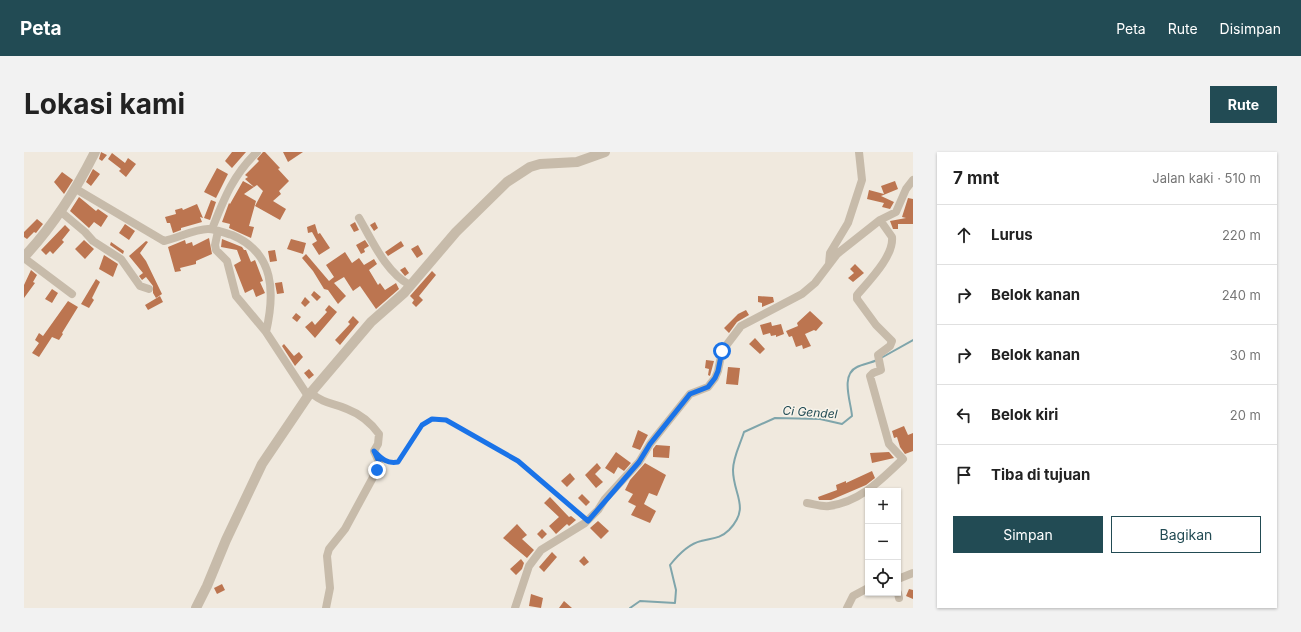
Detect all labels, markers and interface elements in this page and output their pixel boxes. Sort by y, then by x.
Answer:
text: Peta [20,17,62,40]
text: Peta [1116,20,1146,37]
text: Rute [1168,20,1198,37]
text: Disimpan [1220,20,1281,37]
button: Rute [1210,86,1277,123]
text: Lokasi kami [24,87,185,121]
text: 7 mnt [953,168,999,188]
text: Jalan kaki · 510 m [1152,170,1261,186]
icon: ahead [953,224,975,246]
text: Lurus [991,225,1033,244]
text: 220 m [1222,227,1261,243]
icon: right [953,284,975,306]
text: Belok kanan [991,285,1080,304]
text: 240 m [1222,287,1261,303]
route start [713,342,731,360]
icon: right [953,344,975,366]
text: Belok kanan [991,345,1080,364]
text: 30 m [1230,347,1261,363]
water label: Ci Gendel [782,403,838,421]
icon: left [953,404,975,426]
text: Belok kiri [991,405,1058,424]
text: 20 m [1230,407,1261,423]
route end [368,461,386,479]
icon: arrive [953,464,975,486]
text: Tiba di tujuan [991,465,1090,484]
map controls [865,488,901,596]
button: + [865,488,901,524]
button: Simpan [953,516,1103,553]
button: Bagikan [1111,516,1261,553]
button: − [865,524,901,560]
button: locate [865,560,901,596]

